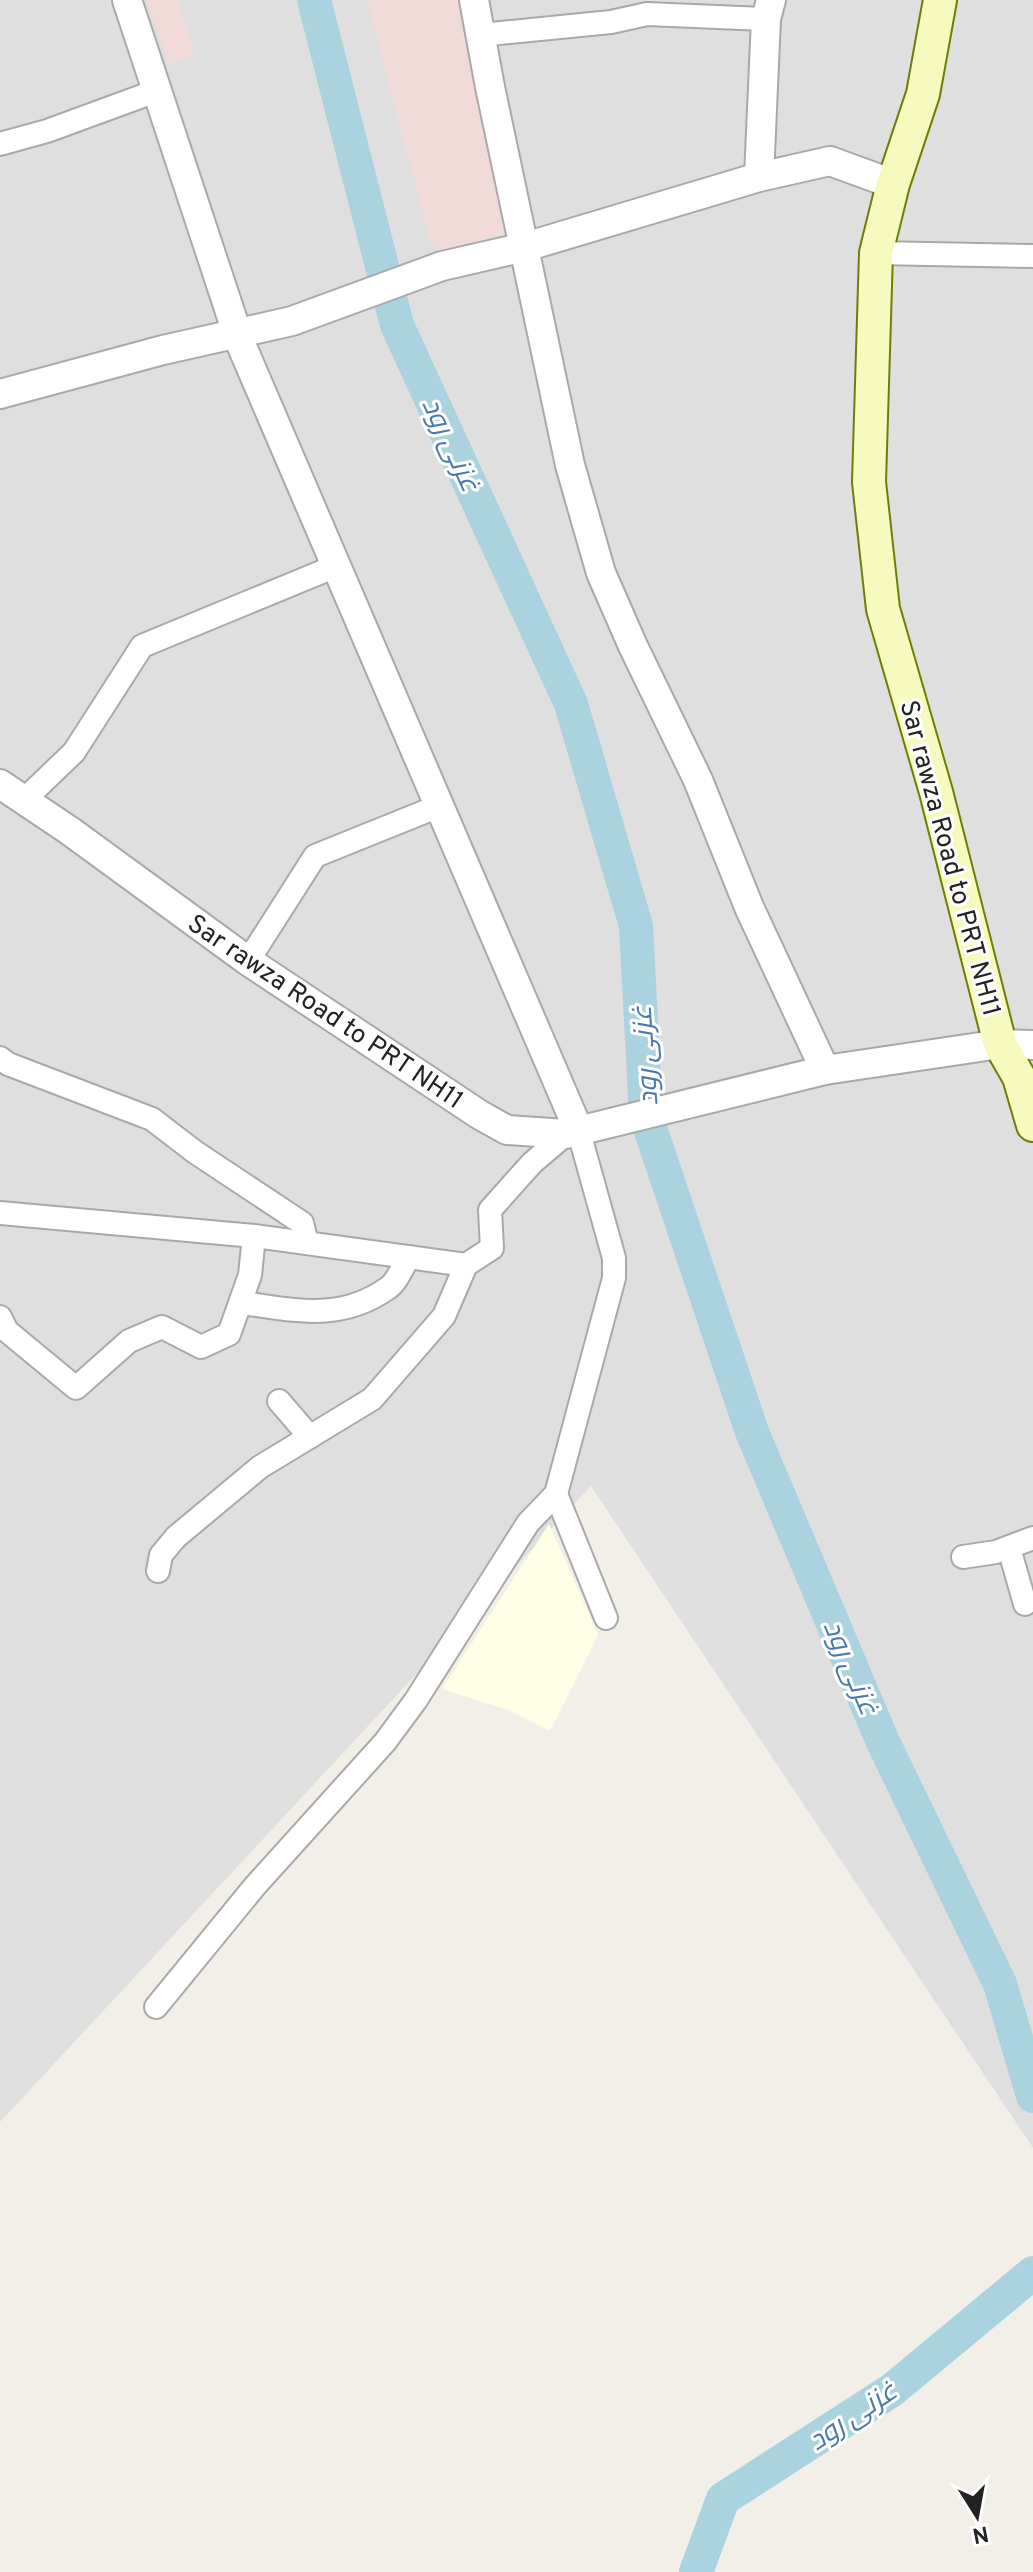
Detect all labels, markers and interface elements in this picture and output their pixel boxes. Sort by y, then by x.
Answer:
water label: غزنی رود [412,392,487,499]
street label: Sar rawza Road to PRT NH11 [890,697,1007,1020]
street label: Sar rawza Road to PRT NH11 [180,908,469,1118]
water label: غزنی رود [625,1003,668,1107]
water label: غزنی رود [813,1615,886,1722]
water label: غزنی رود [802,2374,906,2460]
north arrow [937,2476,1017,2556]
text: N [970,2518,991,2548]

